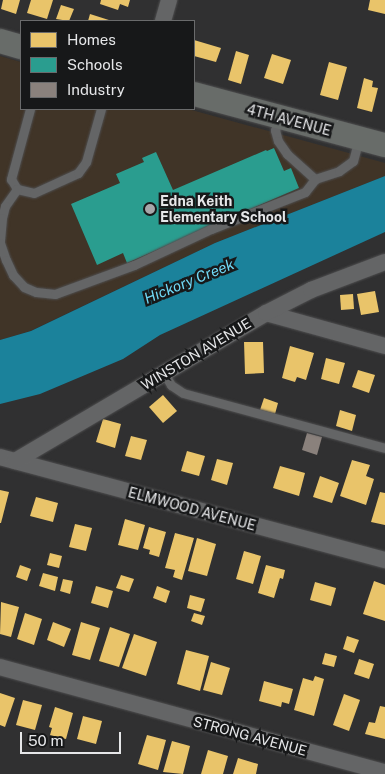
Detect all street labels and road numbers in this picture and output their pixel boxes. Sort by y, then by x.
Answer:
street label: 4TH AVENUE [245,101,333,139]
street label: WINSTON AVENUE [138,315,254,393]
street label: ELMWOOD AVENUE [126,484,258,534]
street label: STRONG AVENUE [191,713,309,759]

